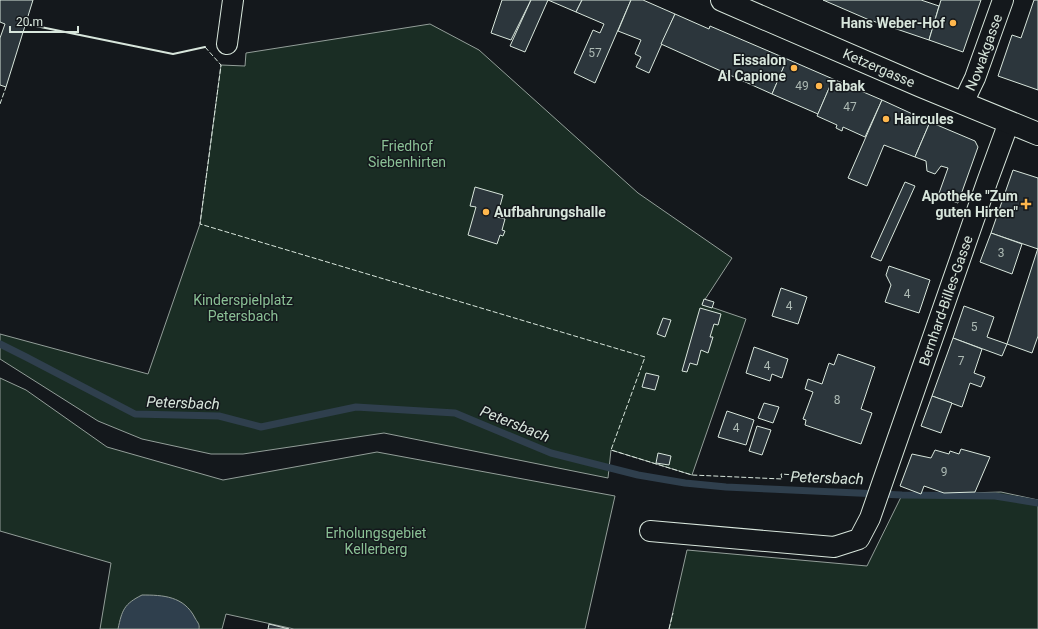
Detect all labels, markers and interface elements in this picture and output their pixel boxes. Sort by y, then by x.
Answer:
scale bar [10,8,78,34]
street label: Nowakgasse [962,12,1005,93]
text: 20 m [16,15,43,29]
place label: Hans Weber-Hof [841,15,946,31]
marker: Hans Weber-Hof [948,18,958,28]
street label: Ketzergasse [840,45,917,90]
house number: 57 [588,46,602,60]
place label: Eissalon Al Capione [718,52,786,84]
marker: Eissalon Al Capione [789,63,799,73]
place label: Tabak [827,78,866,94]
house number: 49 [795,79,809,93]
marker: Tabak [814,81,824,91]
house number: 47 [843,100,857,114]
place label: Haircules [894,111,954,127]
marker: Haircules [881,114,891,124]
park label: Friedhof Siebenhirten [368,138,446,170]
place label: Apotheke "Zum guten Hirten" [922,188,1019,220]
marker: Apotheke "Zum guten Hirten" [1021,199,1031,209]
place label: Aufbahrungshalle [494,204,606,220]
marker: Aufbahrungshalle [481,207,491,217]
street label: Bernhard-Billes-Gasse [916,233,976,368]
house number: 3 [998,246,1004,260]
house number: 4 [904,287,911,301]
park label: Kinderspielplatz Petersbach [193,292,293,324]
house number: 4 [786,299,793,313]
house number: 5 [971,320,978,334]
house number: 7 [958,354,965,368]
house number: 4 [764,359,771,373]
water label: Petersbach [146,393,220,413]
house number: 8 [834,393,841,407]
water label: Petersbach [478,402,552,446]
house number: 4 [733,421,740,435]
house number: 9 [941,465,947,479]
water label: Petersbach [790,468,864,488]
park label: Erholungsgebiet Kellerberg [326,525,427,557]

